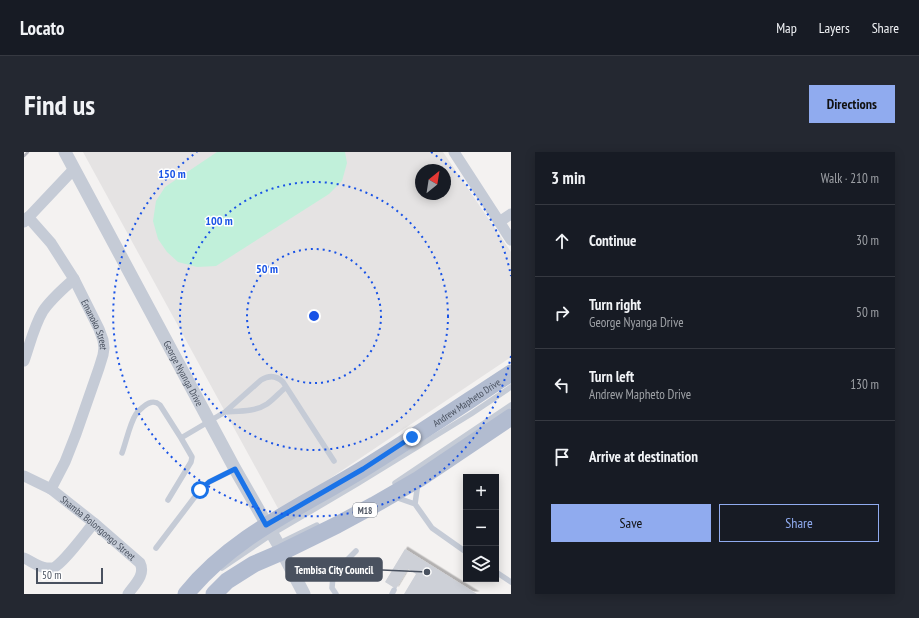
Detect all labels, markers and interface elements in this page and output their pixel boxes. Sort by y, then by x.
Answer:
text: Locato [20,16,65,40]
text: Map [776,19,797,37]
text: Layers [819,19,850,37]
text: Share [872,19,899,37]
button: Directions [809,85,895,123]
text: Find us [24,86,95,123]
north arrow [415,164,451,200]
text: 150 m [158,166,186,181]
text: 3 min [551,167,585,189]
text: Walk · 210 m [821,170,879,187]
text: 100 m [205,213,233,228]
icon: ahead [551,230,573,252]
text: Continue [589,231,636,250]
text: 30 m [856,232,879,249]
text: 50 m [256,261,278,276]
text: Turn right [589,295,641,314]
street label: Emanoko Street [79,297,111,351]
icon: right [551,302,573,324]
text: 50 m [856,304,879,321]
centre of rings [307,309,321,323]
text: George Nyanga Drive [589,314,684,331]
street label: George Nyanga Drive [161,338,207,408]
text: Turn left [589,367,634,386]
icon: left [551,374,573,396]
street label: Andrew Mapheto Drive [430,375,503,429]
text: 130 m [850,376,879,393]
text: Andrew Mapheto Drive [589,386,691,403]
route end [403,428,421,446]
icon: arrive [551,446,573,468]
text: Arrive at destination [589,447,698,466]
map controls [463,474,499,582]
button: + [463,474,499,510]
route start [191,481,209,499]
street label: Shamba Bolongongo Street [58,492,139,563]
road number: M18 [353,503,377,517]
button: Save [551,504,711,542]
button: Share [719,504,879,542]
button: − [463,510,499,546]
button: layers [463,546,499,582]
callout: Tembisa City Council [286,558,382,581]
text: Tembisa City Council [294,563,374,577]
scale bar [36,566,103,585]
text: 50 m [42,568,61,582]

